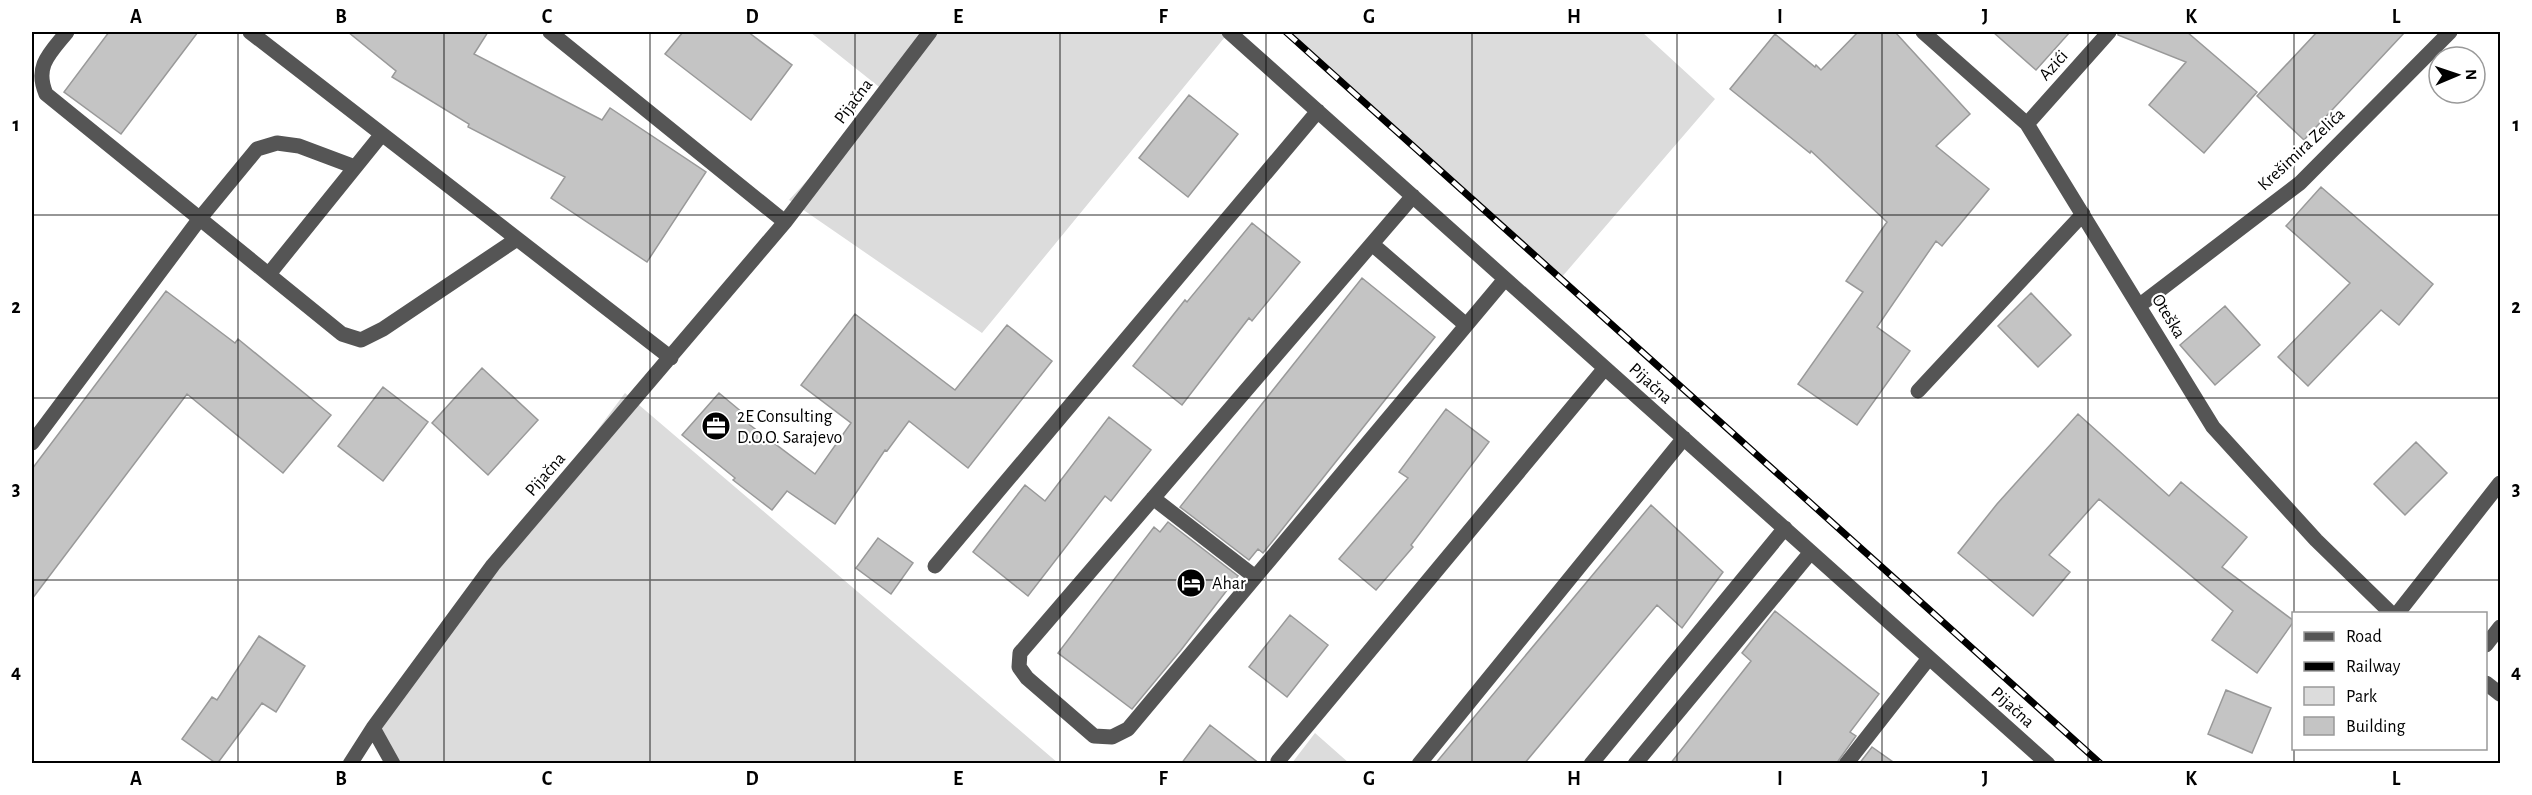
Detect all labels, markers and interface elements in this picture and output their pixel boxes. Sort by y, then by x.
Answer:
text: A [130,7,142,27]
text: B [335,7,347,27]
text: C [542,7,553,27]
text: D [745,7,759,27]
text: E [953,7,963,27]
text: F [1158,7,1168,27]
text: G [1363,7,1375,27]
text: H [1567,7,1581,27]
text: I [1777,7,1783,27]
text: J [1982,7,1988,27]
text: K [2185,7,2197,27]
text: L [2392,7,2401,27]
north arrow [2427,45,2487,105]
street label: Azići [2036,47,2072,84]
text: N [2463,69,2479,80]
street label: Pijačna [831,76,876,127]
street label: Krešimira Zelića [2255,105,2349,194]
text: 1 [12,115,20,135]
text: 1 [2512,115,2520,135]
street label: Oteška [2148,291,2188,342]
text: 2 [11,297,21,317]
text: 2 [2511,297,2521,317]
street label: Pijačna [1625,360,1675,408]
place label: 2E Consulting D.O.O. Sarajevo [737,408,843,447]
office icon: 2E Consulting D.O.O. Sarajevo [700,410,732,442]
street label: Pijačna [522,449,569,500]
text: 3 [12,479,20,499]
text: 3 [2512,479,2520,499]
hotel icon: Ahar [1175,567,1207,599]
place label: Ahar [1212,575,1246,593]
legend [2292,612,2487,750]
text: Road [2346,628,2382,646]
text: Railway [2346,658,2401,676]
text: 4 [11,662,21,682]
text: 4 [2511,662,2521,682]
street label: Pijačna [1987,684,2037,732]
text: Park [2346,688,2378,706]
text: Building [2346,718,2406,736]
text: A [130,769,142,789]
text: B [335,769,347,789]
text: C [542,769,553,789]
text: D [745,769,759,789]
text: E [953,769,963,789]
text: F [1158,769,1168,789]
text: G [1363,769,1375,789]
text: H [1567,769,1581,789]
text: I [1777,769,1783,789]
text: J [1982,769,1988,789]
text: K [2185,769,2197,789]
text: L [2392,769,2401,789]

